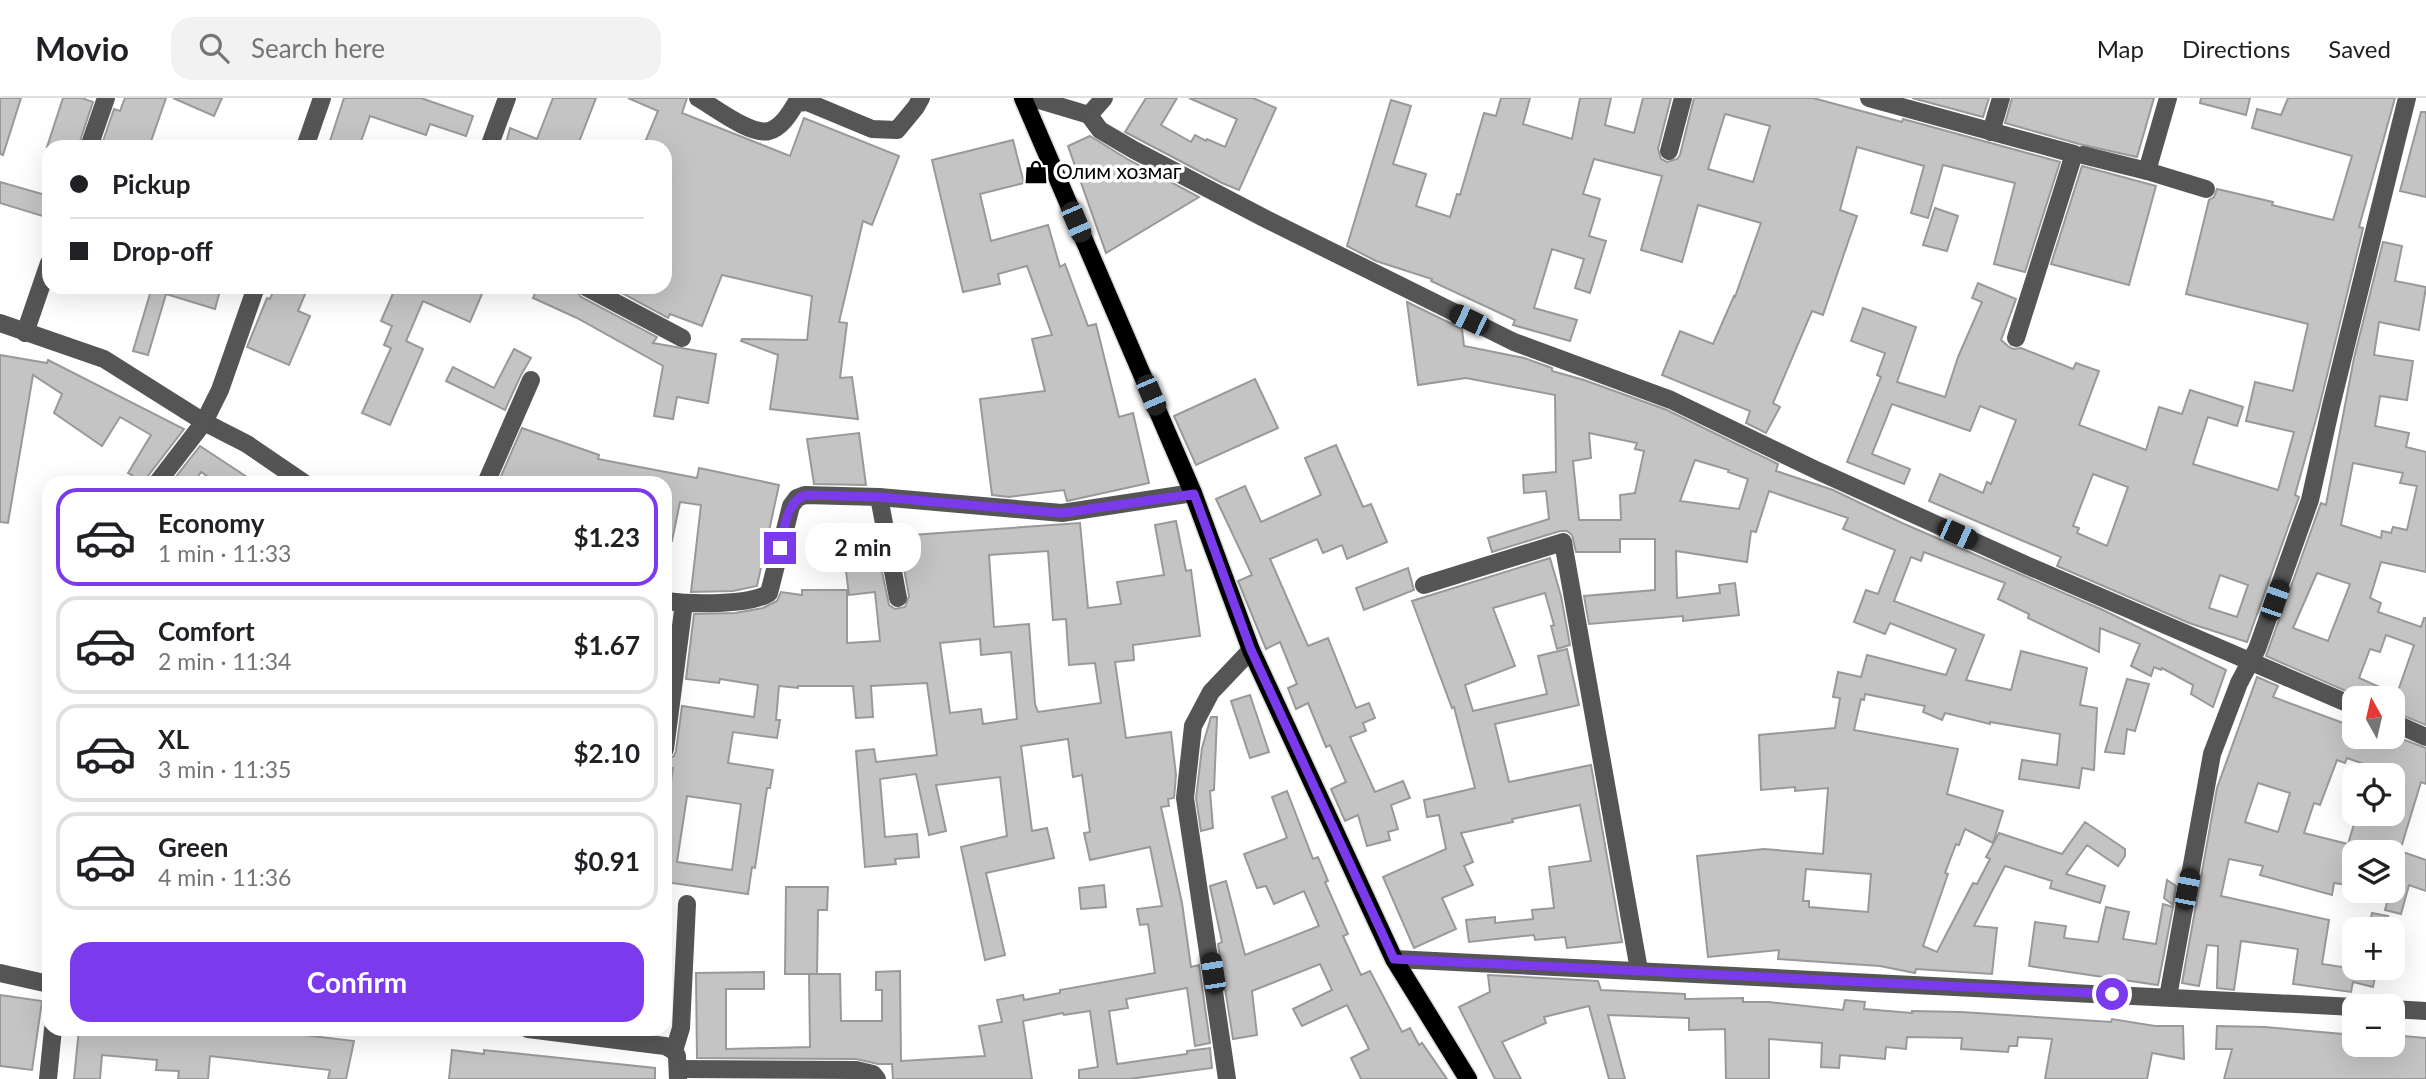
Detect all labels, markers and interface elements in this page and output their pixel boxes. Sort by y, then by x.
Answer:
search box [171,17,661,80]
text: Movio [35,28,129,68]
icon: search [195,29,233,67]
text: Search here [251,32,385,64]
text: Map [2097,34,2144,63]
text: Directions [2182,34,2290,63]
text: Saved [2328,34,2391,63]
shop icon: Олим хозмаг [1022,158,1050,186]
place label: Олим хозмаг [1056,158,1182,183]
text: Pickup [112,168,191,200]
car [1059,199,1094,245]
text: Drop-off [112,235,213,267]
car [1446,301,1493,339]
car [1134,372,1169,418]
icon: car [74,506,137,569]
text: Economy [158,507,264,539]
car [1934,516,1981,552]
text: $1.23 [574,521,640,553]
callout: 2 min [804,524,920,573]
route end [764,532,796,564]
text: 2 min [834,533,892,561]
text: 1 min · 11:33 [158,539,291,567]
car [2259,577,2292,623]
icon: car [74,614,137,677]
text: Comfort [158,615,255,647]
text: $1.67 [574,629,640,661]
text: 2 min · 11:34 [158,647,291,675]
north arrow [2342,686,2404,749]
map controls [2342,686,2405,1057]
icon: car [74,722,137,785]
text: XL [158,723,189,755]
text: $2.10 [574,737,640,769]
text: 3 min · 11:35 [158,755,291,783]
button: locate [2342,763,2405,826]
icon: car [74,830,137,893]
text: Green [158,831,228,863]
button: layers [2342,840,2405,903]
text: $0.91 [574,845,640,877]
text: 4 min · 11:36 [158,863,291,891]
car [2173,866,2202,912]
button: + [2342,917,2405,980]
button: Confirm [70,942,644,1022]
car [1200,951,1227,995]
route start [2096,978,2128,1010]
button: − [2342,994,2405,1057]

